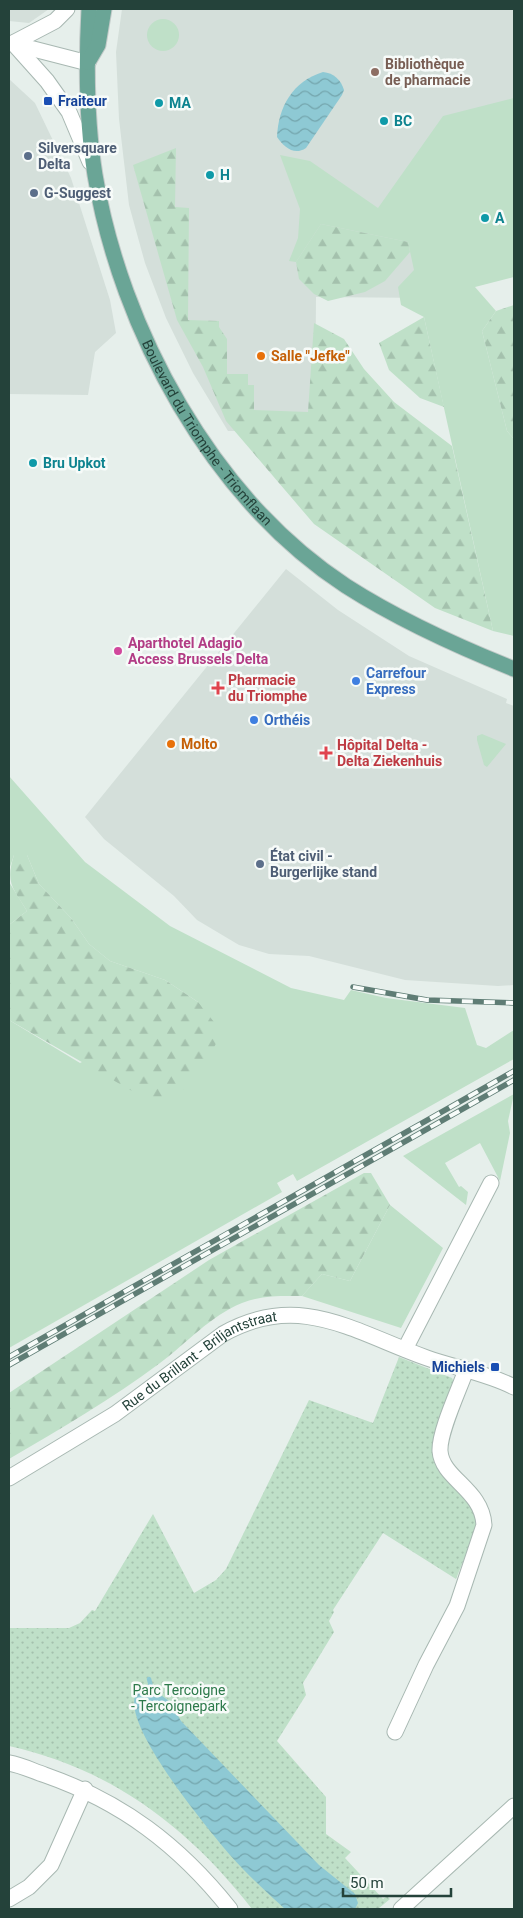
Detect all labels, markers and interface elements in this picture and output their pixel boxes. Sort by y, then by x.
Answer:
place label: Bibliothèque de pharmacie [385,56,471,88]
marker: Bibliothèque de pharmacie [369,66,381,78]
place label: Fraiteur [58,93,107,109]
marker: Fraiteur [42,95,54,107]
place label: MA [169,95,191,111]
marker: MA [153,97,165,109]
place label: BC [394,113,412,129]
marker: BC [378,115,390,127]
place label: Silversquare Delta [38,140,117,172]
marker: Silversquare Delta [22,150,34,162]
place label: H [220,167,230,183]
marker: H [204,169,216,181]
place label: G-Suggest [44,185,111,201]
marker: G-Suggest [28,187,40,199]
place label: A [495,210,505,226]
marker: A [479,212,491,224]
street label: Boulevard du Triomphe - Triomflaan [139,337,275,529]
place label: Salle "Jefke" [271,348,350,364]
marker: Salle "Jefke" [255,350,267,362]
place label: Bru Upkot [43,455,106,471]
marker: Bru Upkot [27,457,39,469]
place label: Aparthotel Adagio Access Brussels Delta [128,635,269,667]
marker: Aparthotel Adagio Access Brussels Delta [112,645,124,657]
place label: Carrefour Express [366,665,426,697]
place label: Pharmacie du Triomphe [228,672,308,704]
marker: Carrefour Express [350,675,362,687]
marker: Pharmacie du Triomphe [212,682,224,694]
place label: Orthéis [264,712,310,728]
marker: Orthéis [248,714,260,726]
place label: Molto [181,736,217,752]
place label: Hôpital Delta - Delta Ziekenhuis [337,737,442,769]
marker: Molto [165,738,177,750]
marker: Hôpital Delta - Delta Ziekenhuis [319,746,333,760]
place label: État civil - Burgerlijke stand [270,847,377,880]
marker: État civil - Burgerlijke stand [254,858,266,870]
street label: Rue du Brillant - Briljantstraat [119,1308,278,1414]
place label: Michiels [432,1359,485,1375]
marker: Michiels [489,1361,501,1373]
park label: Parc Tercoigne - Tercoignepark [131,1682,228,1714]
scale bar [343,1866,450,1898]
text: 50 m [350,1874,384,1892]

